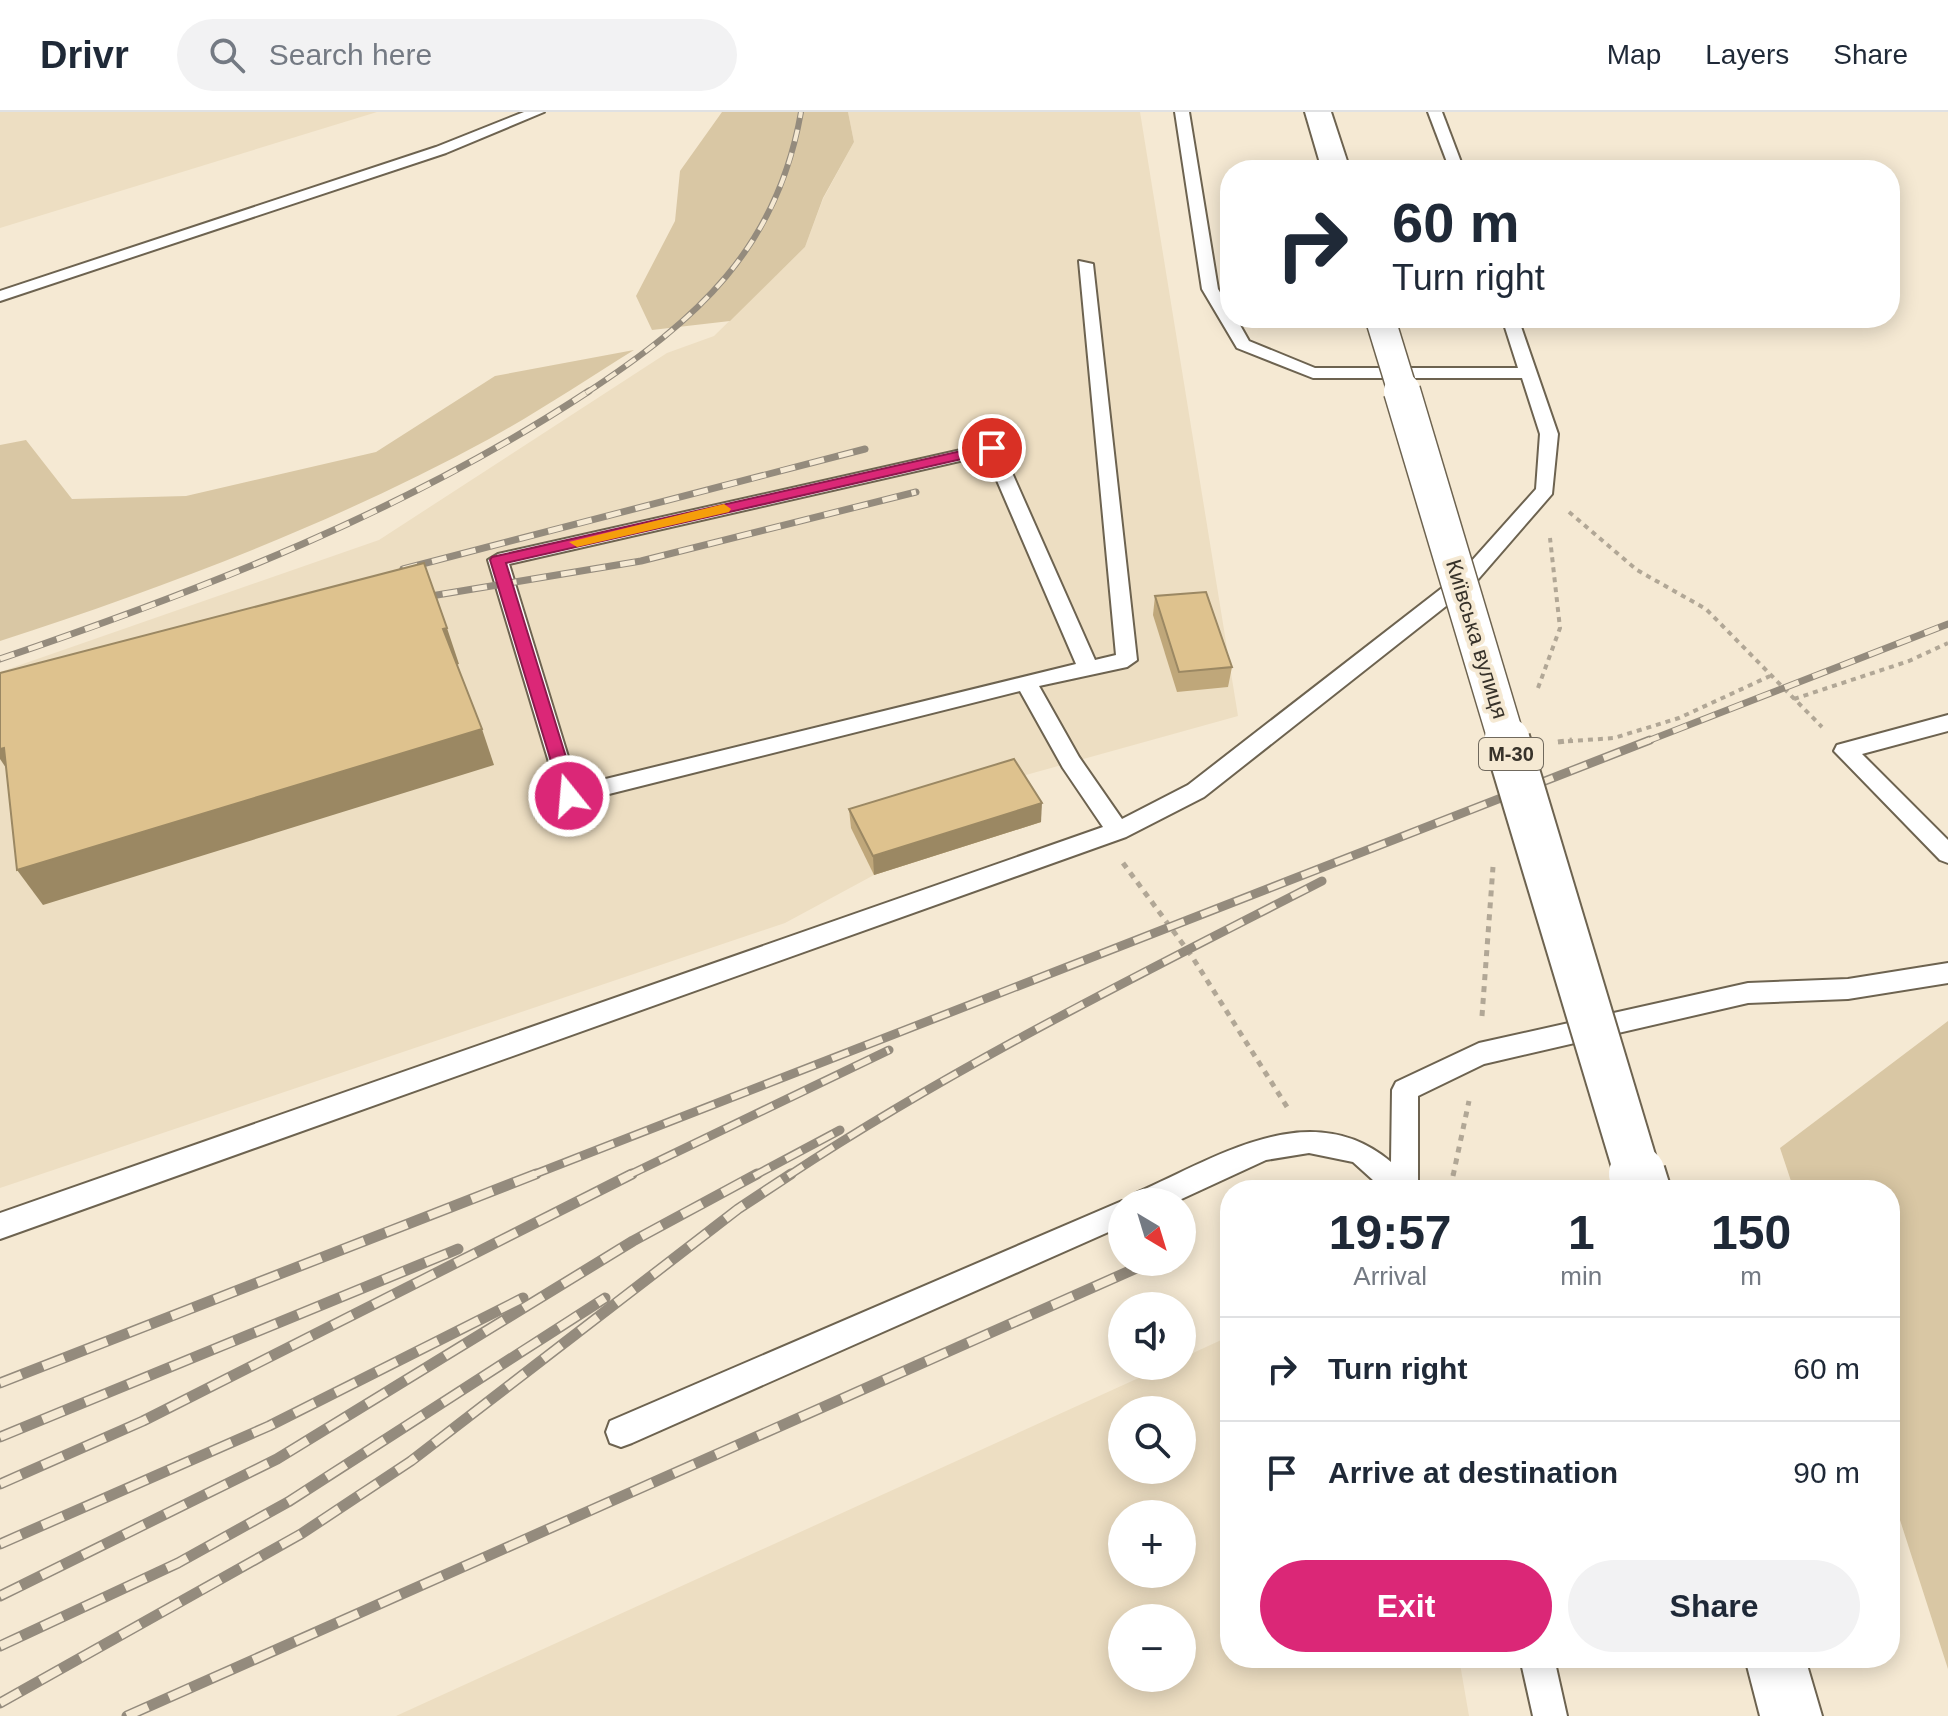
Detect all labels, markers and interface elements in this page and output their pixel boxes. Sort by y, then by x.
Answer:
search box [177,19,737,91]
icon: search [205,33,249,77]
text: Drivr [40,34,129,76]
text: Search here [269,38,432,71]
text: Map [1607,39,1661,70]
text: Layers [1705,39,1789,70]
text: Share [1833,39,1908,70]
text: 60 m [1392,191,1520,254]
icon: right [1260,192,1364,296]
text: Turn right [1392,257,1545,298]
pin [958,414,1026,482]
icon: arrive [970,426,1014,470]
street label: Київська вулиця [1441,556,1513,722]
road number: М-30 [1479,738,1543,770]
position arrow [527,754,611,838]
north arrow [1108,1188,1196,1276]
map controls [1108,1188,1196,1692]
text: 19:57 [1329,1206,1452,1259]
text: 1 [1568,1206,1595,1259]
text: 150 [1711,1206,1791,1259]
text: Arrival [1353,1261,1427,1291]
text: min [1560,1261,1602,1291]
text: m [1740,1261,1762,1291]
button: sound [1108,1292,1196,1380]
icon: right [1260,1347,1304,1391]
text: Turn right [1328,1352,1467,1385]
text: 60 m [1793,1352,1860,1385]
button: search [1108,1396,1196,1484]
icon: arrive [1260,1451,1304,1495]
text: Arrive at destination [1328,1456,1618,1489]
text: 90 m [1793,1456,1860,1489]
button: + [1108,1500,1196,1588]
button: Exit [1260,1560,1552,1652]
button: Share [1568,1560,1860,1652]
button: − [1108,1604,1196,1692]

